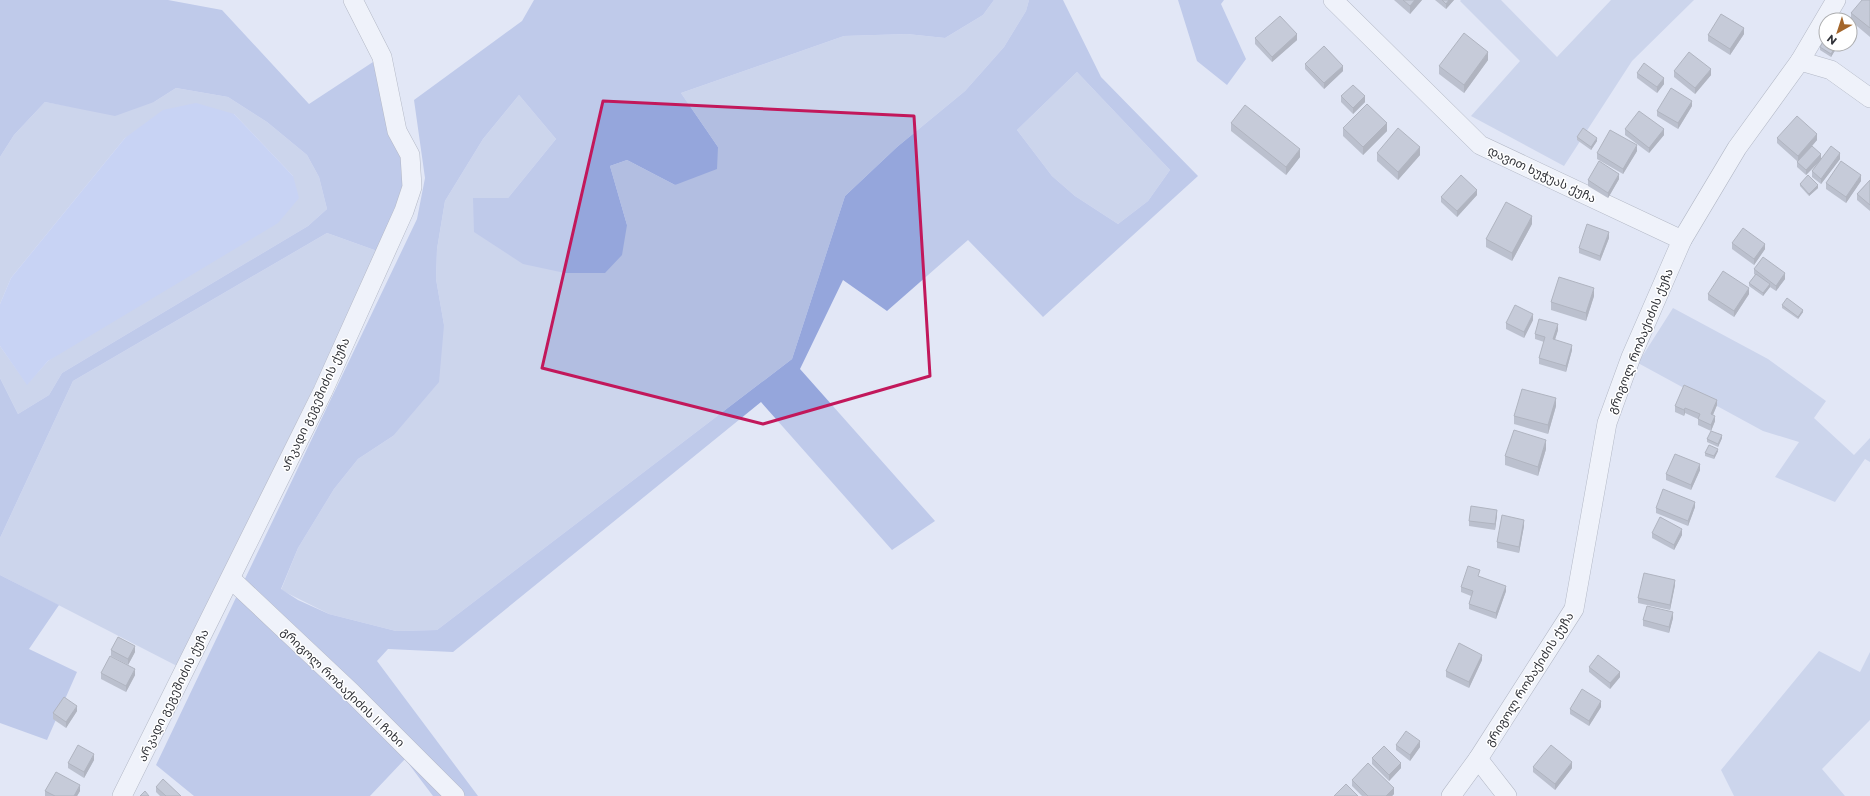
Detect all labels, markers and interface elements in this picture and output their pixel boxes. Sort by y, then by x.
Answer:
north arrow [1818,12,1858,52]
text: N [1824,32,1840,48]
street label: დავით ხუჭუას ქუჩა [1485,142,1599,207]
street label: გრიგოლ რობაქიძის ქუჩა [1604,266,1677,416]
street label: არკადი გეგეშიძის ქუჩა [277,335,353,474]
street label: გრიგოლ რობაქიძის ქუჩა [1481,609,1577,749]
street label: გრიგოლ რობაქიძის II ჩიხი [277,624,408,751]
street label: არკადი გეგეშიძის ქუჩა [134,626,213,764]

